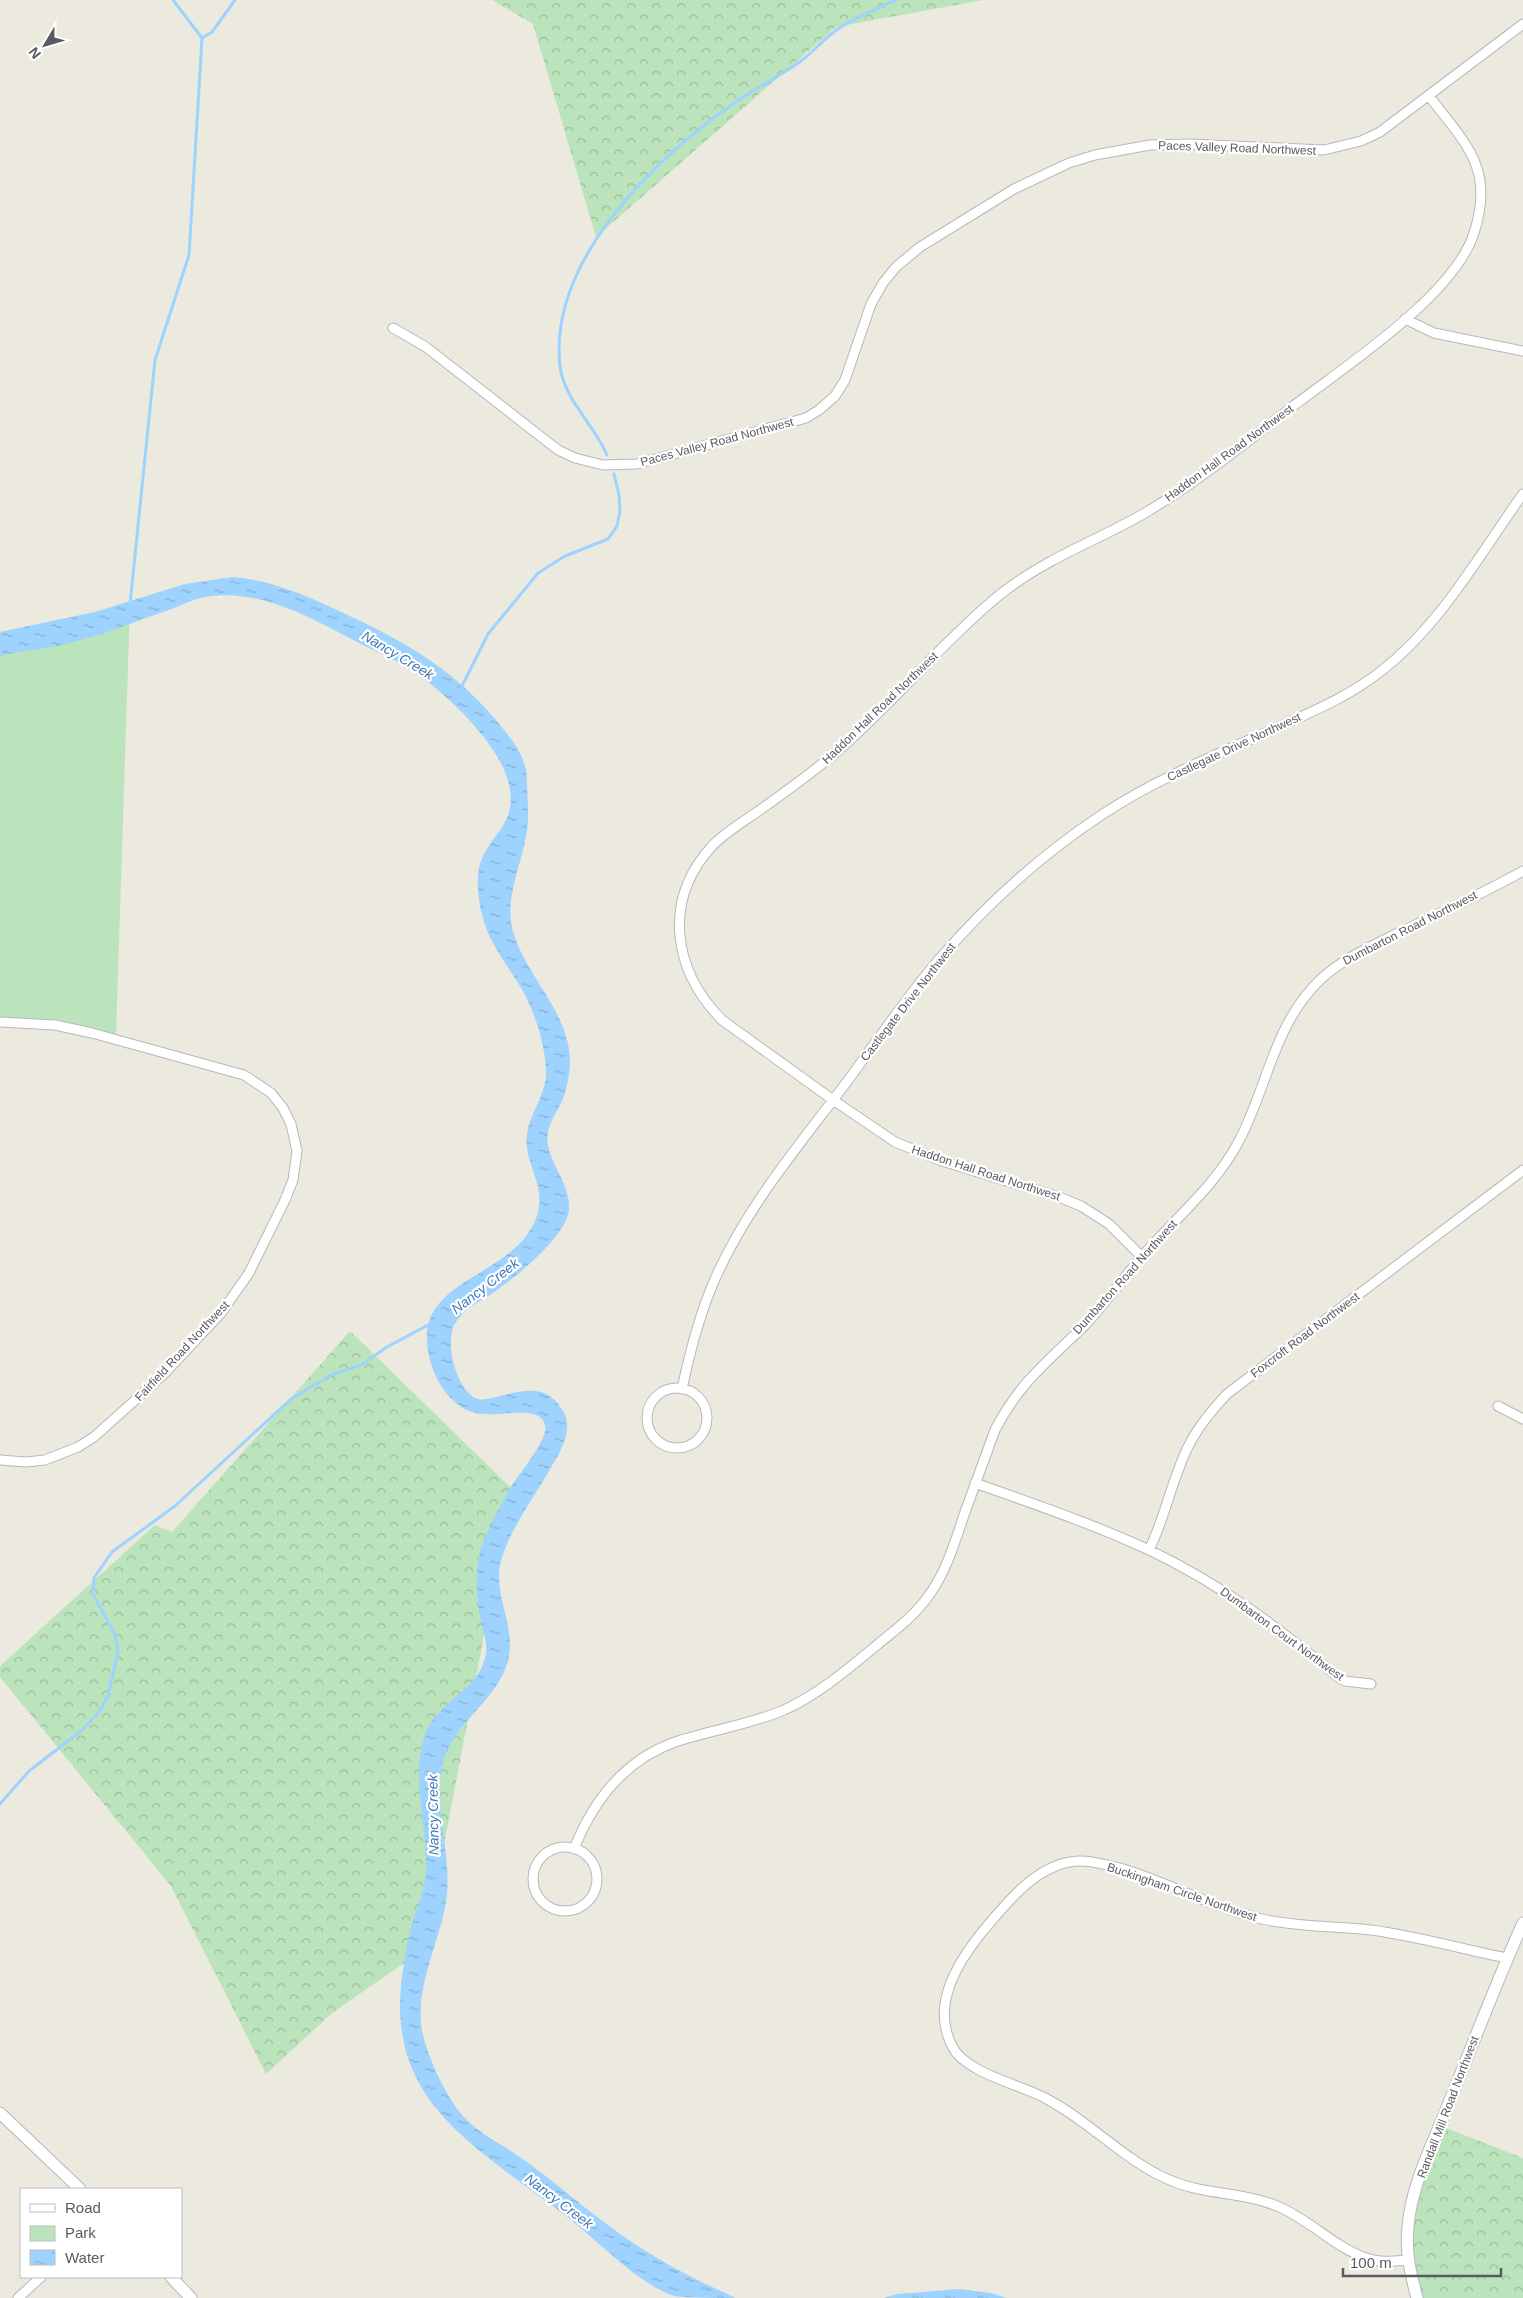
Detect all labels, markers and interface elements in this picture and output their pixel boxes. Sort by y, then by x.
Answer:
north arrow [20,20,70,70]
text: N [25,44,44,62]
street label: Paces Valley Road Northwest [1158,138,1317,158]
street label: Haddon Hall Road Northwest [1162,401,1297,504]
street label: Paces Valley Road Northwest [639,415,796,469]
water label: Nancy Creek [359,627,438,683]
street label: Haddon Hall Road Northwest [819,649,941,767]
street label: Castlegate Drive Northwest [1165,710,1304,784]
street label: Dumbarton Road Northwest [1341,888,1480,968]
street label: Castlegate Drive Northwest [858,940,959,1064]
street label: Haddon Hall Road Northwest [910,1142,1063,1204]
street label: Dumbarton Road Northwest [1070,1217,1180,1337]
water label: Nancy Creek [448,1254,523,1317]
street label: Foxcroft Road Northwest [1248,1289,1363,1381]
street label: Fairfield Road Northwest [132,1297,233,1404]
street label: Dumbarton Court Northwest [1217,1584,1347,1684]
water label: Nancy Creek [424,1773,442,1856]
street label: Buckingham Circle Northwest [1105,1860,1259,1924]
street label: Randall Mill Road Northwest [1414,2033,1482,2180]
water label: Nancy Creek [522,2170,597,2232]
legend [20,2188,182,2278]
text: Road [65,2199,101,2216]
text: Park [65,2224,96,2241]
scale bar [1343,2246,1500,2278]
text: Water [65,2249,104,2266]
text: 100 m [1350,2254,1392,2271]

